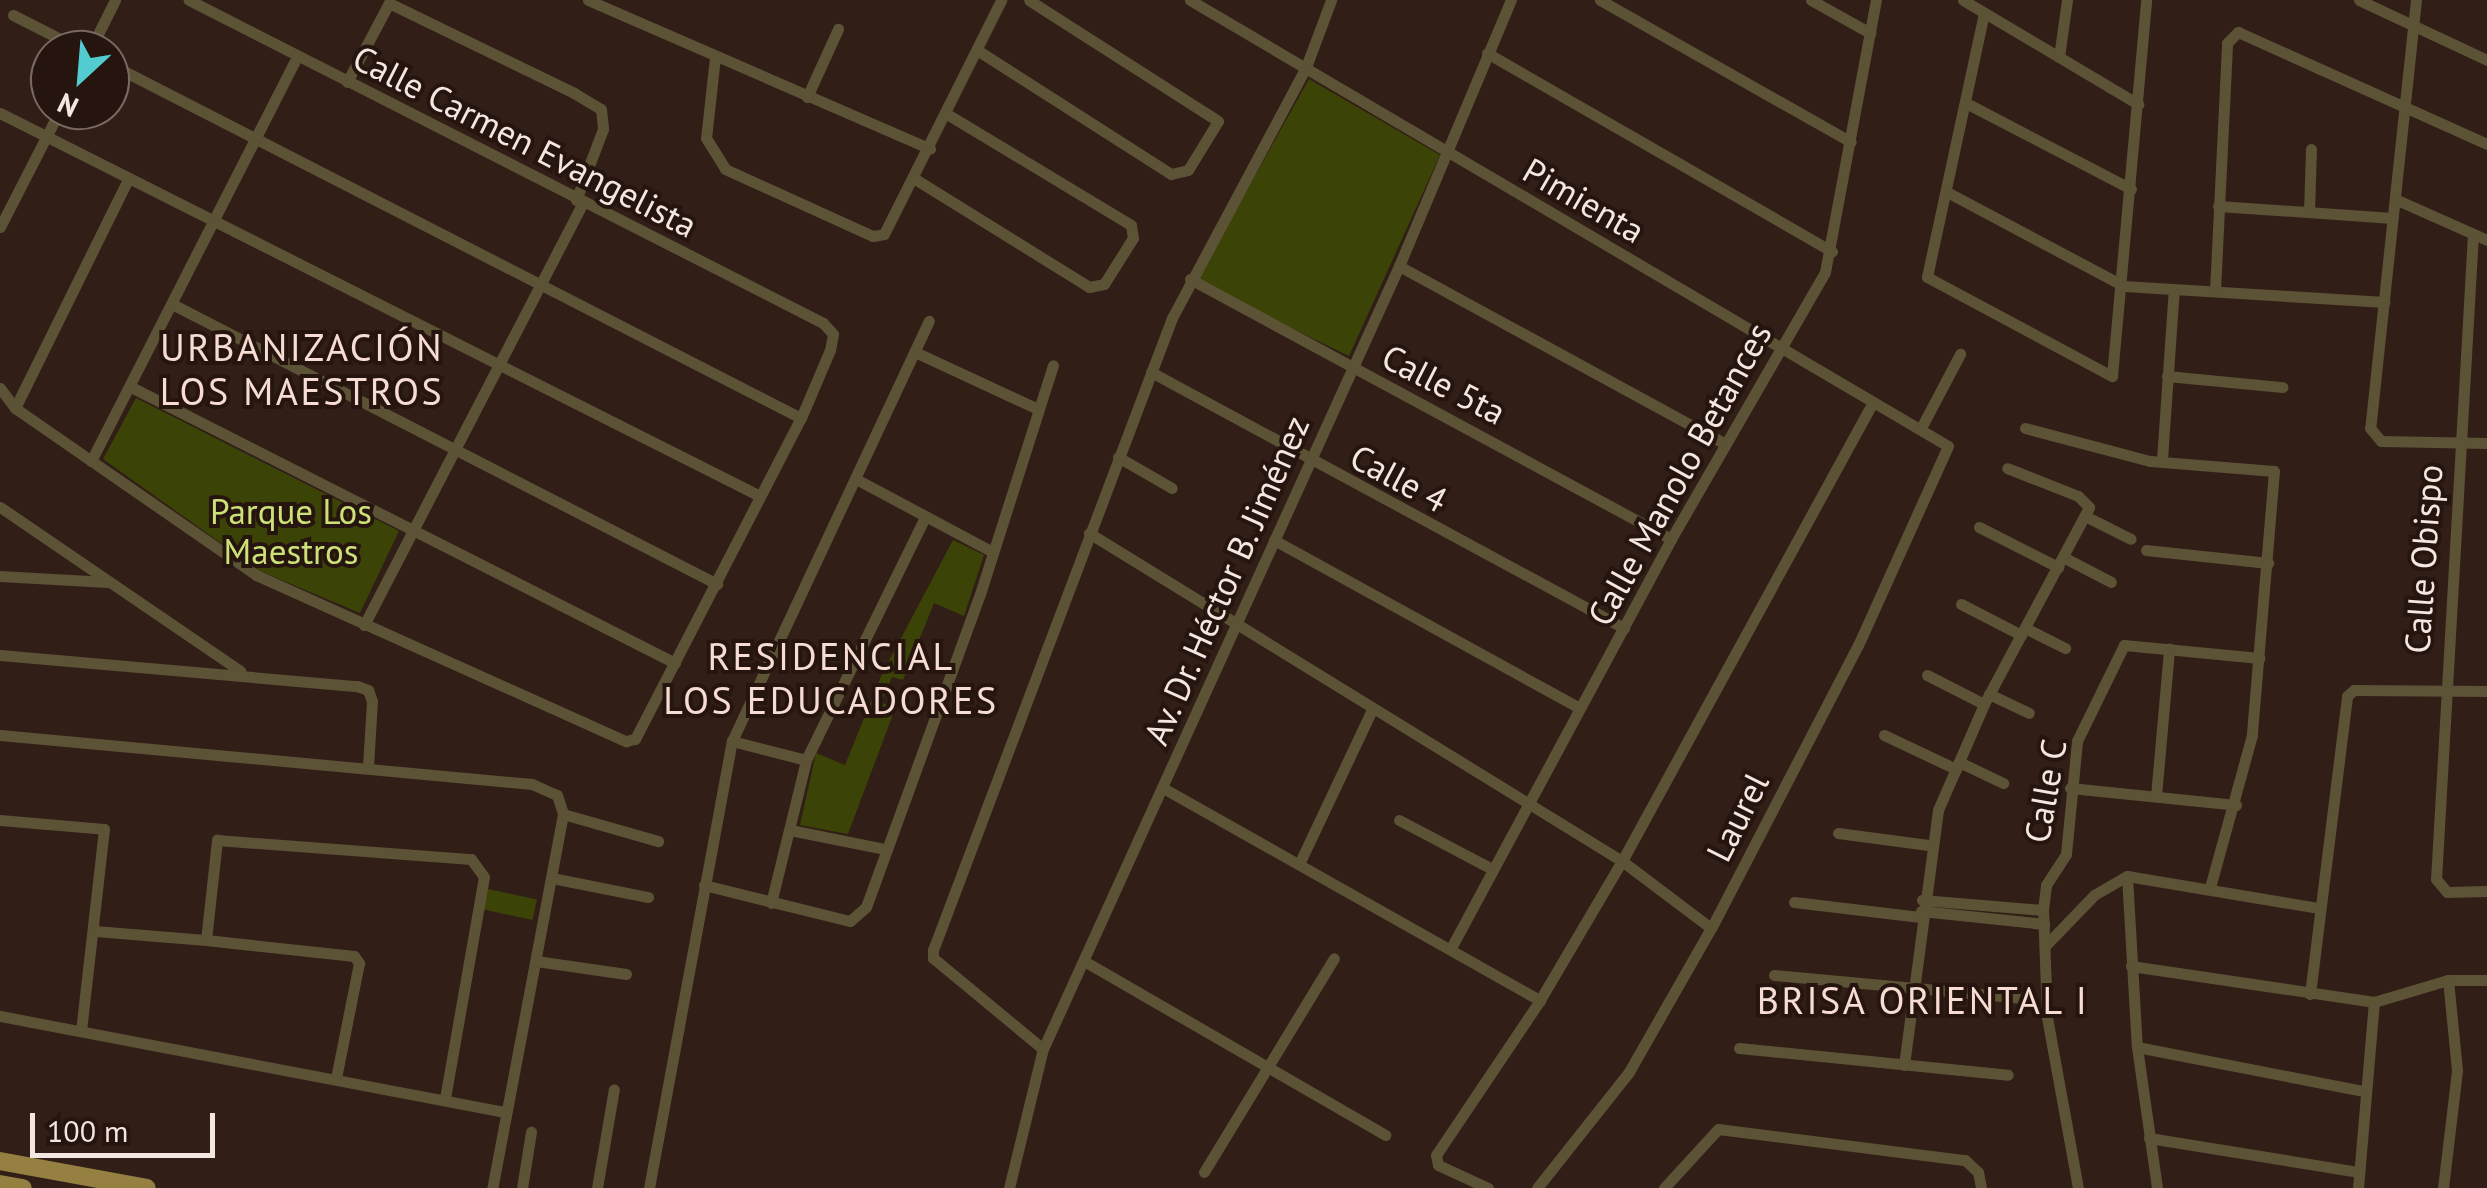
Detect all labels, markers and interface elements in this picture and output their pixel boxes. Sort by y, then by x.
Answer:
north arrow [30,30,130,130]
street label: Calle Carmen Evangelista [346,36,704,246]
text: N [51,85,84,126]
street label: Pimienta [1516,149,1652,251]
street label: Calle Manolo Betances [1578,315,1780,633]
district label: URBANIZACIÓN LOS MAESTROS [160,324,444,414]
street label: Calle 5ta [1375,335,1513,433]
street label: Av. Dr. Héctor B. Jiménez [1133,405,1319,755]
street label: Calle 4 [1343,435,1455,521]
street label: Calle Obispo [2395,463,2451,655]
park label: Parque Los Maestros [210,490,372,572]
district label: RESIDENCIAL LOS EDUCADORES [663,633,999,722]
street label: Calle C [2015,736,2075,846]
street label: Laurel [1697,766,1777,868]
district label: BRISA ORIENTAL I [1755,977,2091,1023]
scale bar [35,1093,220,1155]
text: 100 m [47,1111,128,1150]

